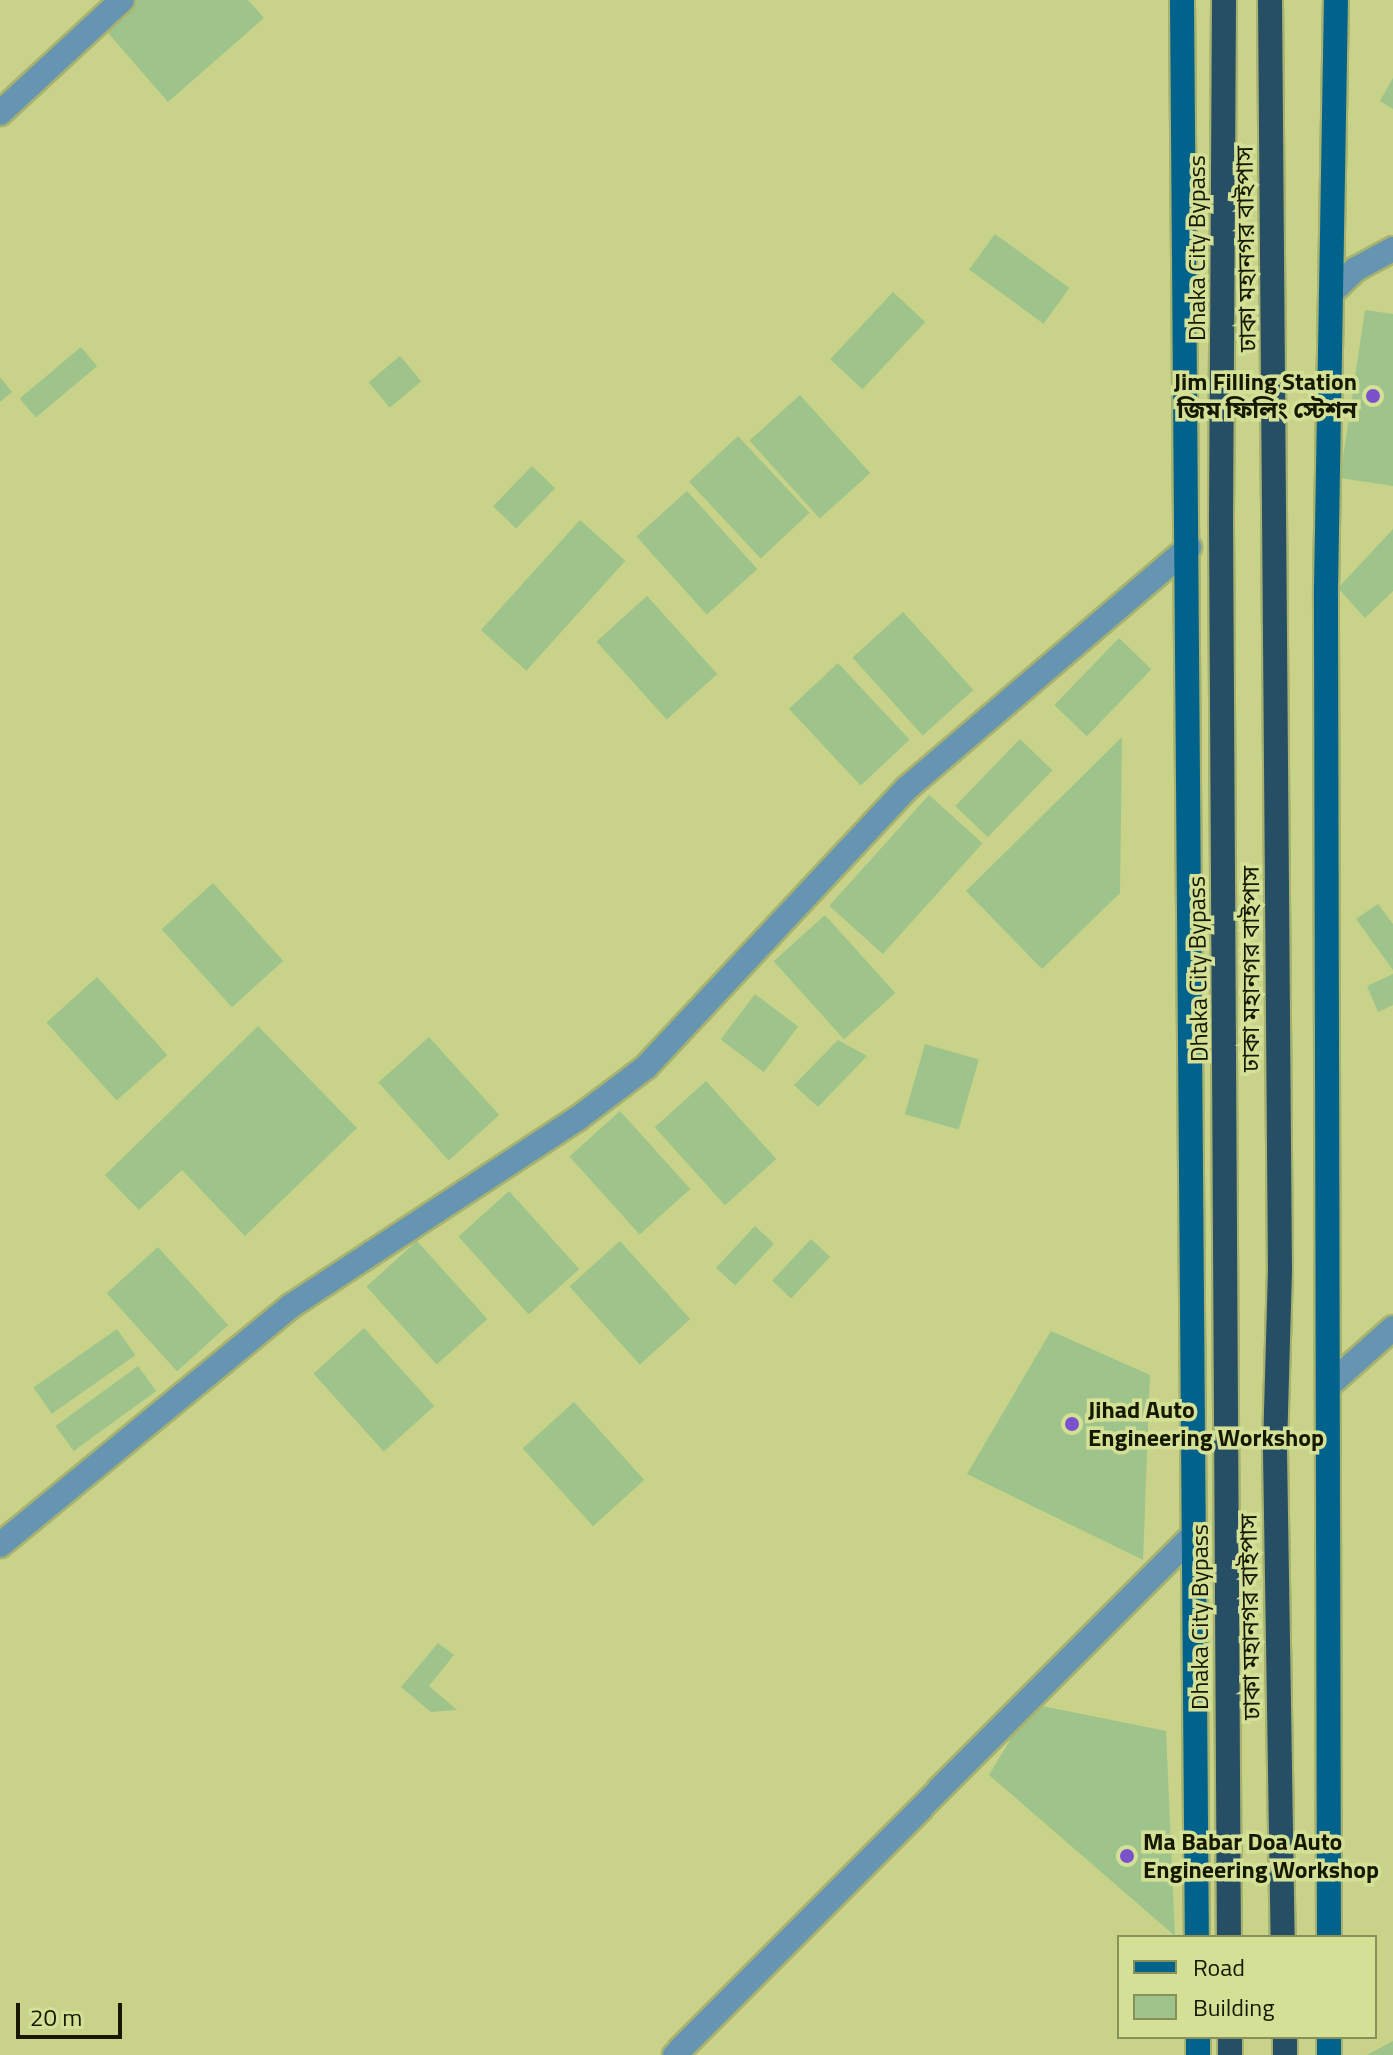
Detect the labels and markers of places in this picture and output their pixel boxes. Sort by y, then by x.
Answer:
place label: Jim Filling Station জিম ফিলিং স্টেশন [1174,368,1357,424]
marker: Jim Filling Station জিম ফিলিং স্টেশন [1364,387,1382,405]
place label: Jihad Auto Engineering Workshop [1088,1396,1324,1452]
marker: Jihad Auto Engineering Workshop [1063,1415,1081,1433]
place label: Ma Babar Doa Auto Engineering Workshop [1143,1828,1379,1884]
marker: Ma Babar Doa Auto Engineering Workshop [1118,1847,1136,1865]

